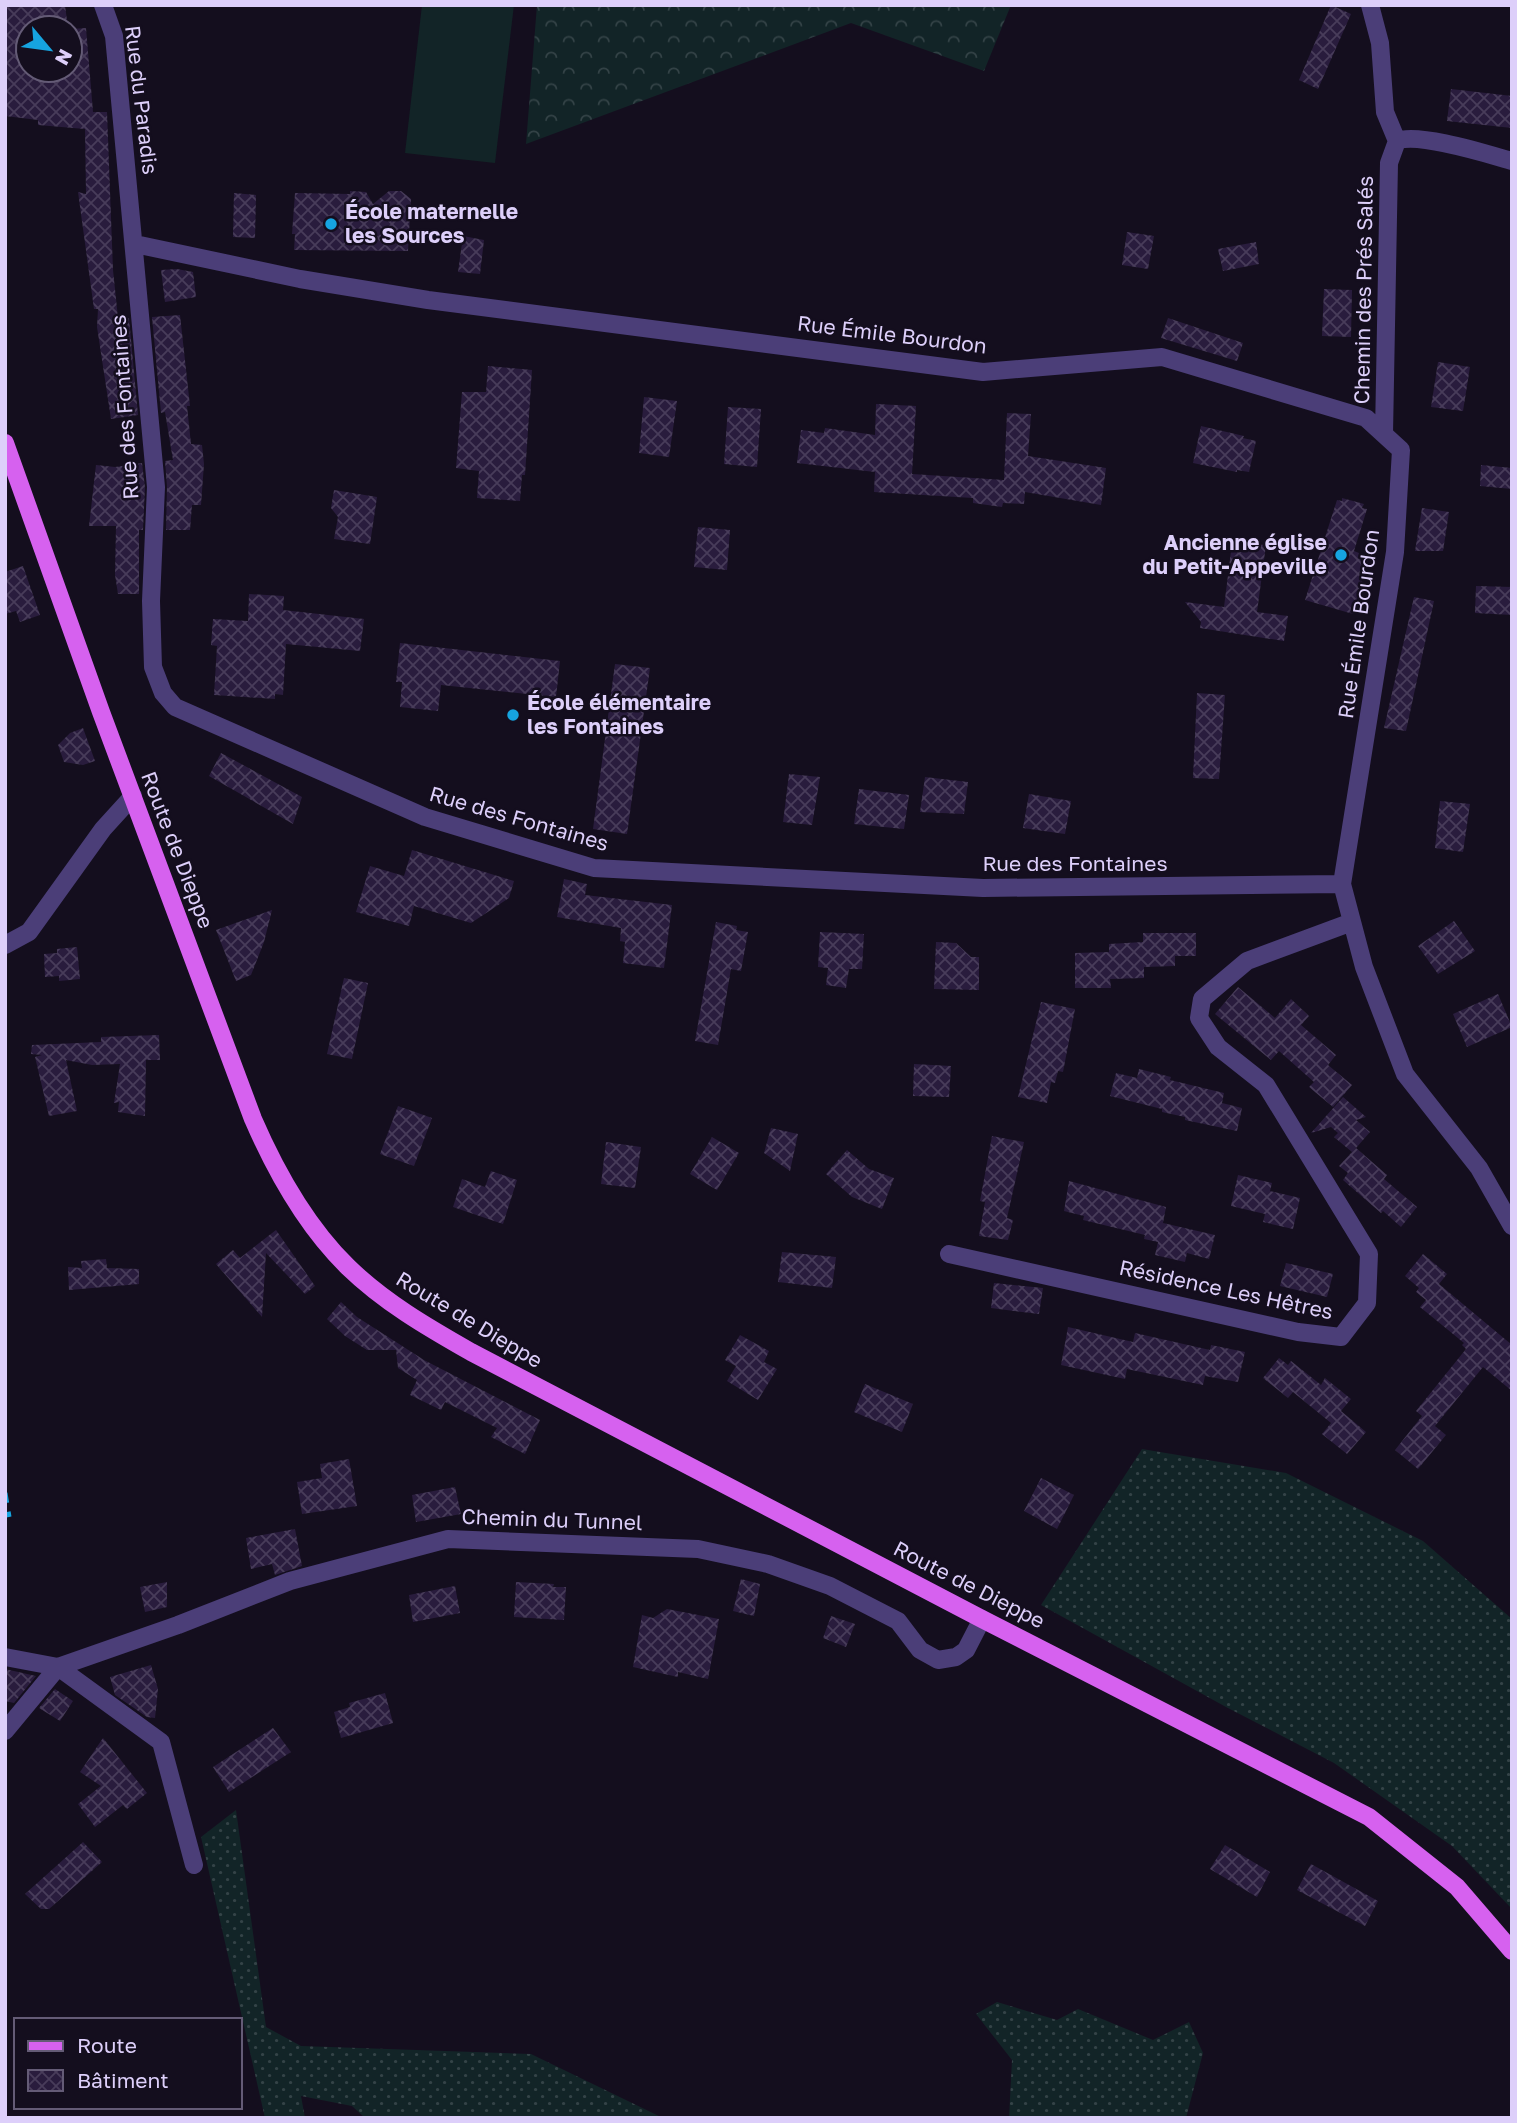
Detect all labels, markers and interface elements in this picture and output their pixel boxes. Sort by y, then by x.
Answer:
north arrow [14,14,84,84]
street label: Rue du Paradis [120,24,164,176]
text: N [51,46,78,69]
street label: Chemin des Prés Salés [1348,175,1378,405]
place label: École maternelle les Sources [345,198,518,248]
marker: École maternelle les Sources [323,216,339,232]
street label: Rue Émile Bourdon [796,309,988,359]
street label: Rue des Fontaines [105,314,143,500]
street label: Rue Émile Bourdon [1332,528,1384,720]
place label: Ancienne église du Petit-Appeville [1143,529,1327,579]
marker: Ancienne église du Petit-Appeville [1333,547,1349,563]
place label: École élémentaire les Fontaines [527,689,711,739]
marker: École élémentaire les Fontaines [505,707,521,723]
street label: Route de Dieppe [136,767,220,932]
street label: Rue des Fontaines [427,780,612,856]
street label: Rue des Fontaines [982,850,1168,876]
street label: Résidence Les Hêtres [1117,1254,1336,1324]
street label: Route de Dieppe [392,1265,547,1373]
street label: Chemin du Tunnel [461,1503,643,1535]
street label: Route de Dieppe [890,1535,1049,1633]
legend [14,2018,242,2109]
text: Route [77,2032,137,2058]
text: Bâtiment [77,2067,169,2093]

